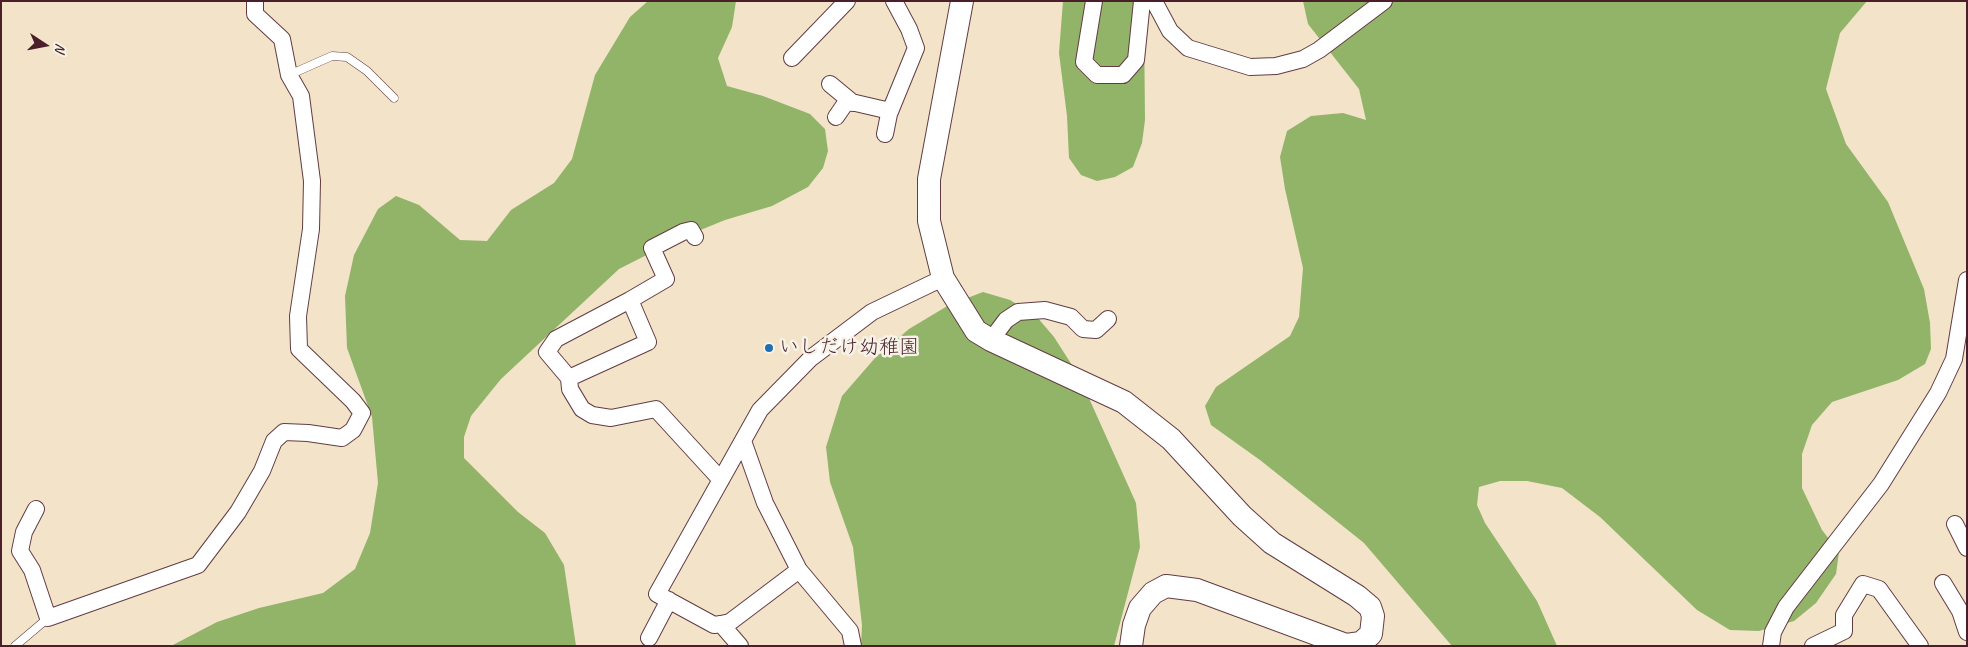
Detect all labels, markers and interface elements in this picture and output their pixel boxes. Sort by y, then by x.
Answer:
north arrow [20,20,70,70]
text: N [51,42,69,54]
place label: いしだけ幼稚園 [779,336,919,360]
marker: いしだけ幼稚園 [763,342,775,354]

